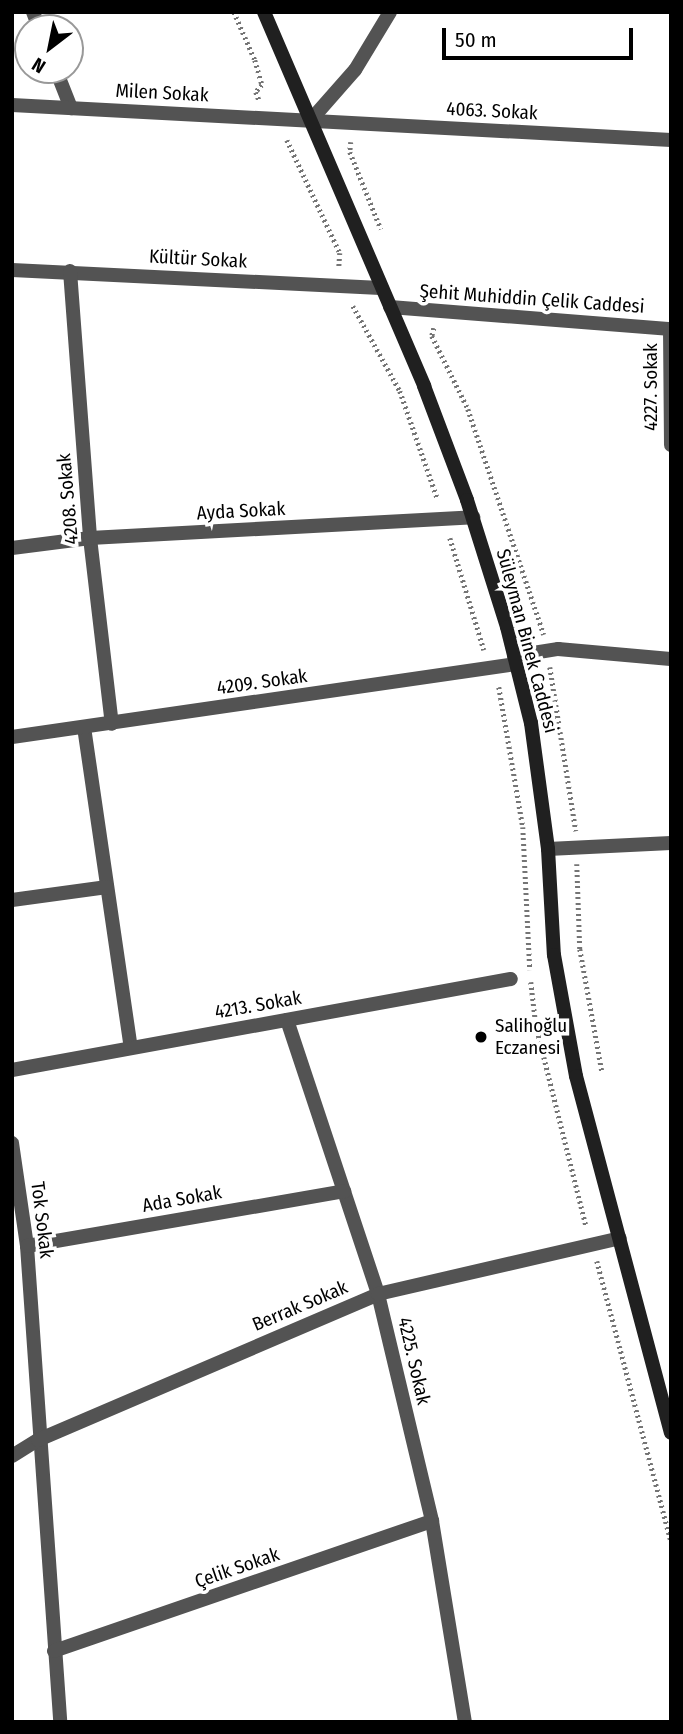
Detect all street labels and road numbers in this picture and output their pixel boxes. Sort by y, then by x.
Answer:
street label: Milen Sokak [115,79,209,107]
street label: 4063. Sokak [446,97,538,125]
street label: Kültür Sokak [148,245,248,273]
street label: Şehit Muhiddin Çelik Caddesi [419,280,645,318]
street label: 4227. Sokak [640,343,662,431]
street label: 4208. Sokak [53,452,83,546]
street label: Ayda Sokak [196,497,286,525]
street label: Süleyman Binek Caddesi [491,546,563,736]
street label: 4209. Sokak [215,664,309,700]
street label: 4213. Sokak [213,986,303,1024]
street label: Tok Sokak [26,1180,58,1260]
street label: Ada Sokak [141,1181,223,1217]
street label: Berrak Sokak [249,1276,351,1336]
street label: 4225. Sokak [393,1315,435,1407]
street label: Çelik Sokak [192,1543,282,1593]

